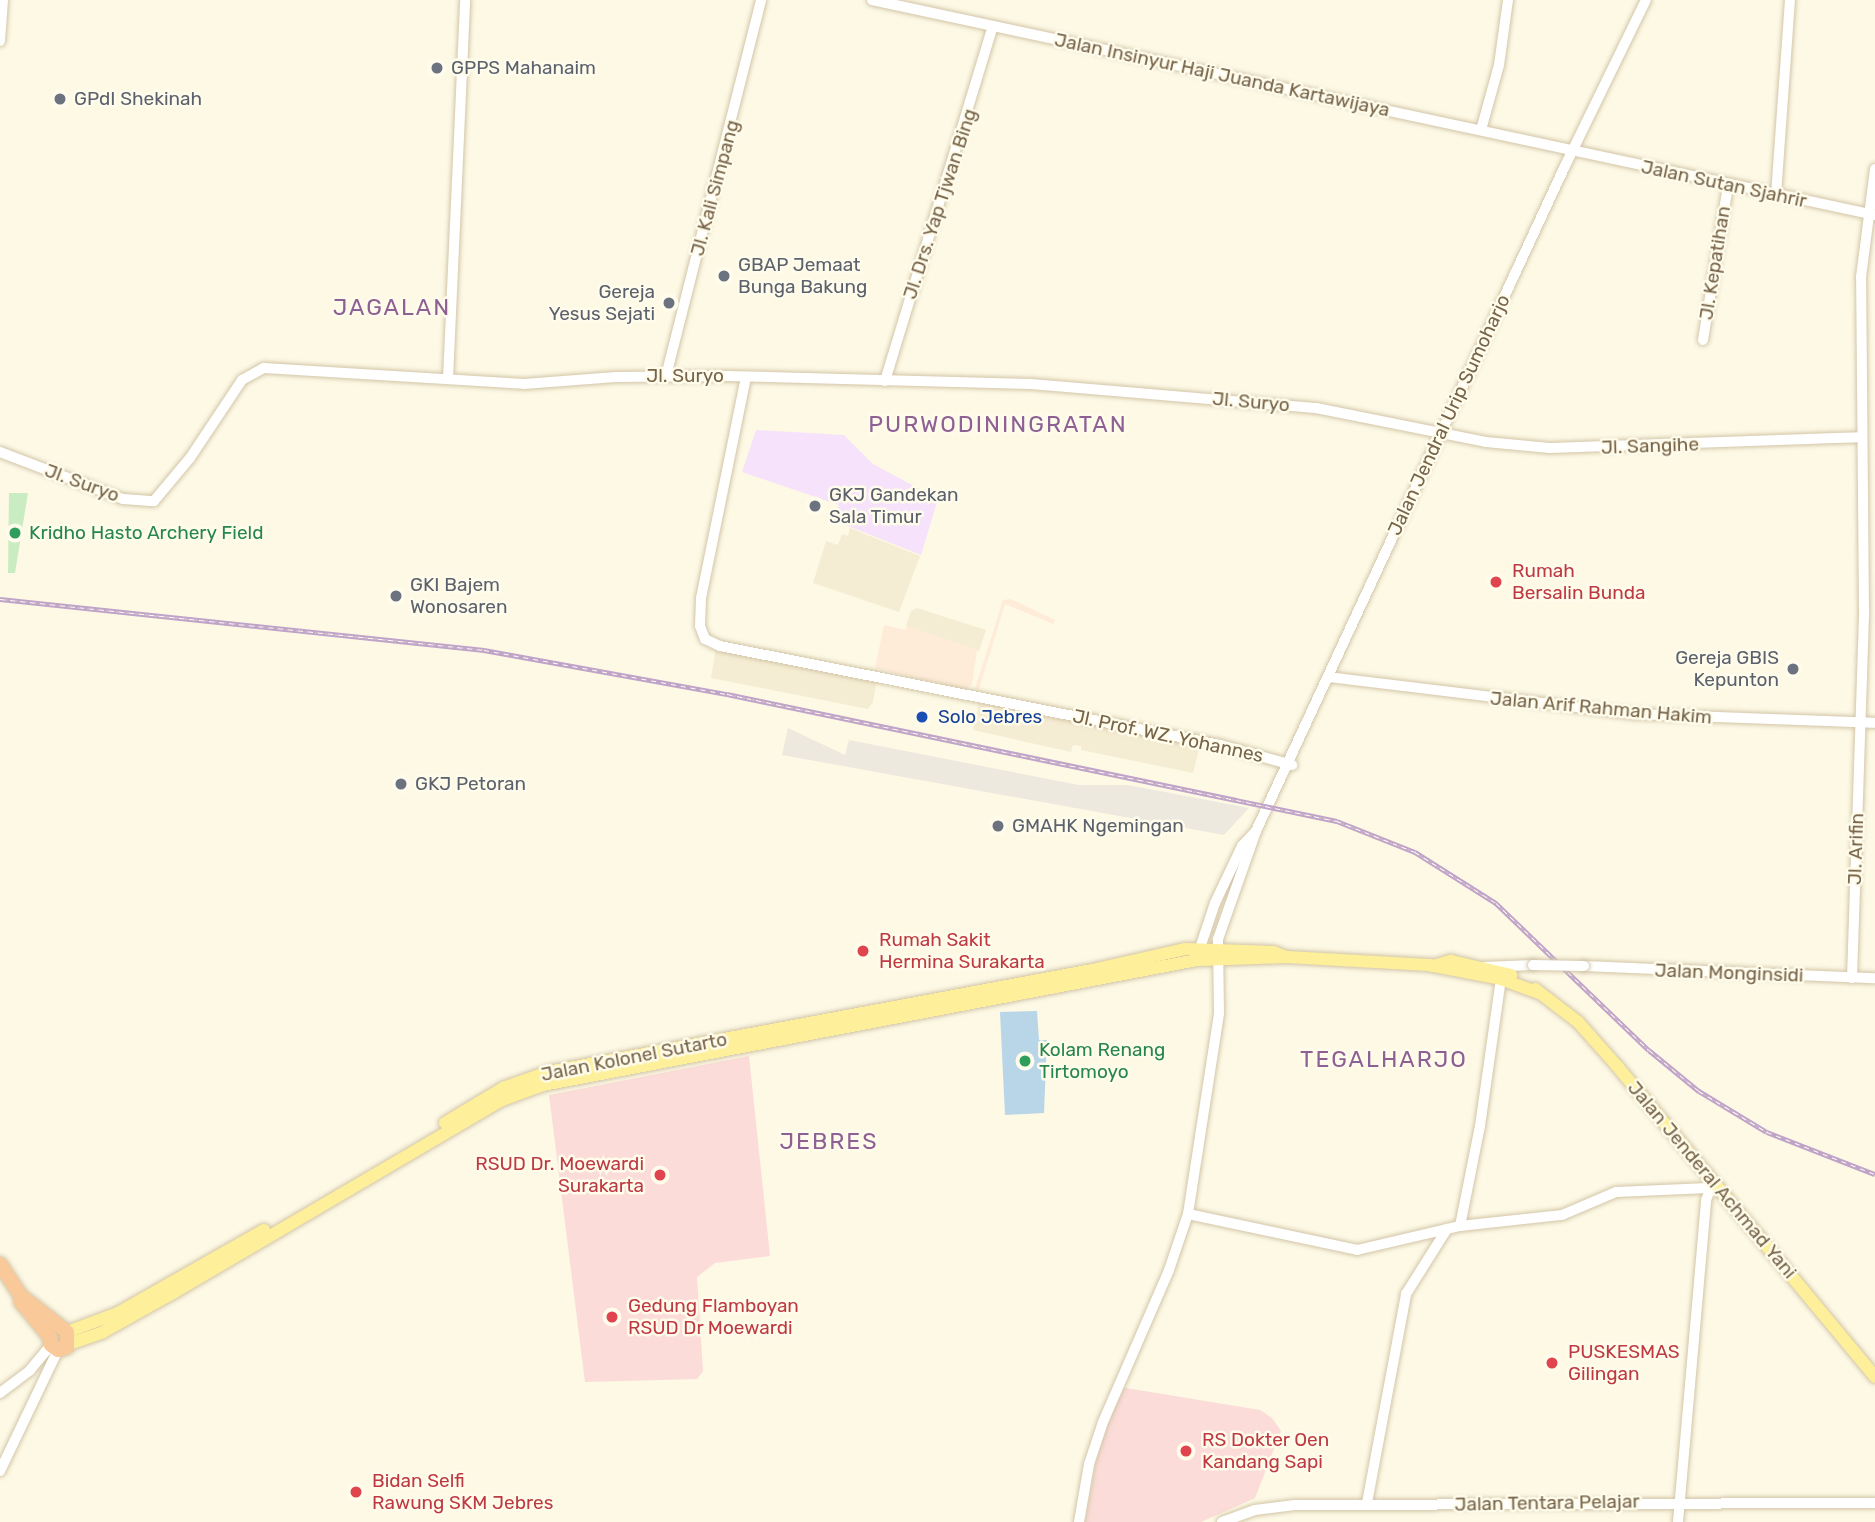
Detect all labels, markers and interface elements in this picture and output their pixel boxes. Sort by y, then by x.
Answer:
street label: Jalan Insinyur Haji Juanda Kartawijaya [1052,28,1392,122]
place label: GPPS Mahanaim [451,57,596,79]
marker: GPPS Mahanaim [429,60,445,76]
place label: GPdI Shekinah [74,88,202,110]
marker: GPdI Shekinah [52,91,68,107]
street label: Jl. Drs. Yap Tjwan Bing [898,105,982,303]
street label: Jl. Kali Simpang [686,118,744,258]
street label: Jalan Sutan Sjahrir [1639,155,1809,213]
street label: Jl. Kepatihan [1695,204,1735,322]
place label: GBAP Jemaat Bunga Bakung [738,254,867,298]
marker: GBAP Jemaat Bunga Bakung [716,268,732,284]
place label: Gereja Yesus Sejati [548,281,655,325]
street label: Jalan Jendral Urip Sumoharjo [1383,291,1515,539]
district label: JAGALAN [334,293,450,321]
marker: Gereja Yesus Sejati [661,295,677,311]
street label: Jl. Suryo [646,365,724,387]
street label: Jl. Suryo [1211,387,1291,417]
district label: PURWODININGRATAN [870,410,1126,438]
street label: Jl. Sangihe [1601,433,1699,459]
street label: Jl. Suryo [42,459,122,507]
place label: GKJ Gandekan Sala Timur [829,484,958,528]
marker: GKJ Gandekan Sala Timur [807,498,823,514]
place label: Kridho Hasto Archery Field [29,522,264,544]
marker: Kridho Hasto Archery Field [7,525,23,541]
place label: Rumah Bersalin Bunda [1512,560,1646,604]
marker: Rumah Bersalin Bunda [1486,572,1506,592]
place label: GKI Bajem Wonosaren [410,574,508,618]
marker: GKI Bajem Wonosaren [388,588,404,604]
place label: Gereja GBIS Kepunton [1675,647,1779,691]
marker: Gereja GBIS Kepunton [1785,661,1801,677]
street label: Jalan Arif Rahman Hakim [1489,687,1713,729]
street label: Jl. Prof. WZ. Yohannes [1070,705,1266,767]
place label: Solo Jebres [938,706,1042,728]
marker: Solo Jebres [912,707,932,727]
place label: GKJ Petoran [415,773,526,795]
marker: GKJ Petoran [393,776,409,792]
street label: Jl. Arifin [1843,812,1869,886]
place label: GMAHK Ngemingan [1012,815,1184,837]
marker: GMAHK Ngemingan [990,818,1006,834]
place label: Rumah Sakit Hermina Surakarta [879,929,1045,973]
marker: Rumah Sakit Hermina Surakarta [853,941,873,961]
street label: Jalan Monginsidi [1654,959,1804,987]
street label: Jalan Kolonel Sutarto [539,1028,729,1086]
place label: Kolam Renang Tirtomoyo [1039,1039,1165,1083]
district label: TEGALHARJO [1301,1045,1467,1073]
marker: Kolam Renang Tirtomoyo [1017,1053,1033,1069]
street label: Jalan Jenderal Achmad Yani [1622,1076,1802,1284]
district label: JEBRES [780,1127,878,1155]
place label: RSUD Dr. Moewardi Surakarta [475,1153,644,1197]
marker: RSUD Dr. Moewardi Surakarta [650,1165,670,1185]
place label: Gedung Flamboyan RSUD Dr Moewardi [628,1295,799,1339]
marker: Gedung Flamboyan RSUD Dr Moewardi [602,1307,622,1327]
place label: PUSKESMAS Gilingan [1568,1341,1680,1385]
marker: PUSKESMAS Gilingan [1542,1353,1562,1373]
place label: RS Dokter Oen Kandang Sapi [1202,1429,1330,1473]
marker: RS Dokter Oen Kandang Sapi [1176,1441,1196,1461]
place label: Bidan Selfi Rawung SKM Jebres [372,1470,553,1514]
marker: Bidan Selfi Rawung SKM Jebres [346,1482,366,1502]
street label: Jalan Tentara Pelajar [1454,1490,1640,1516]

